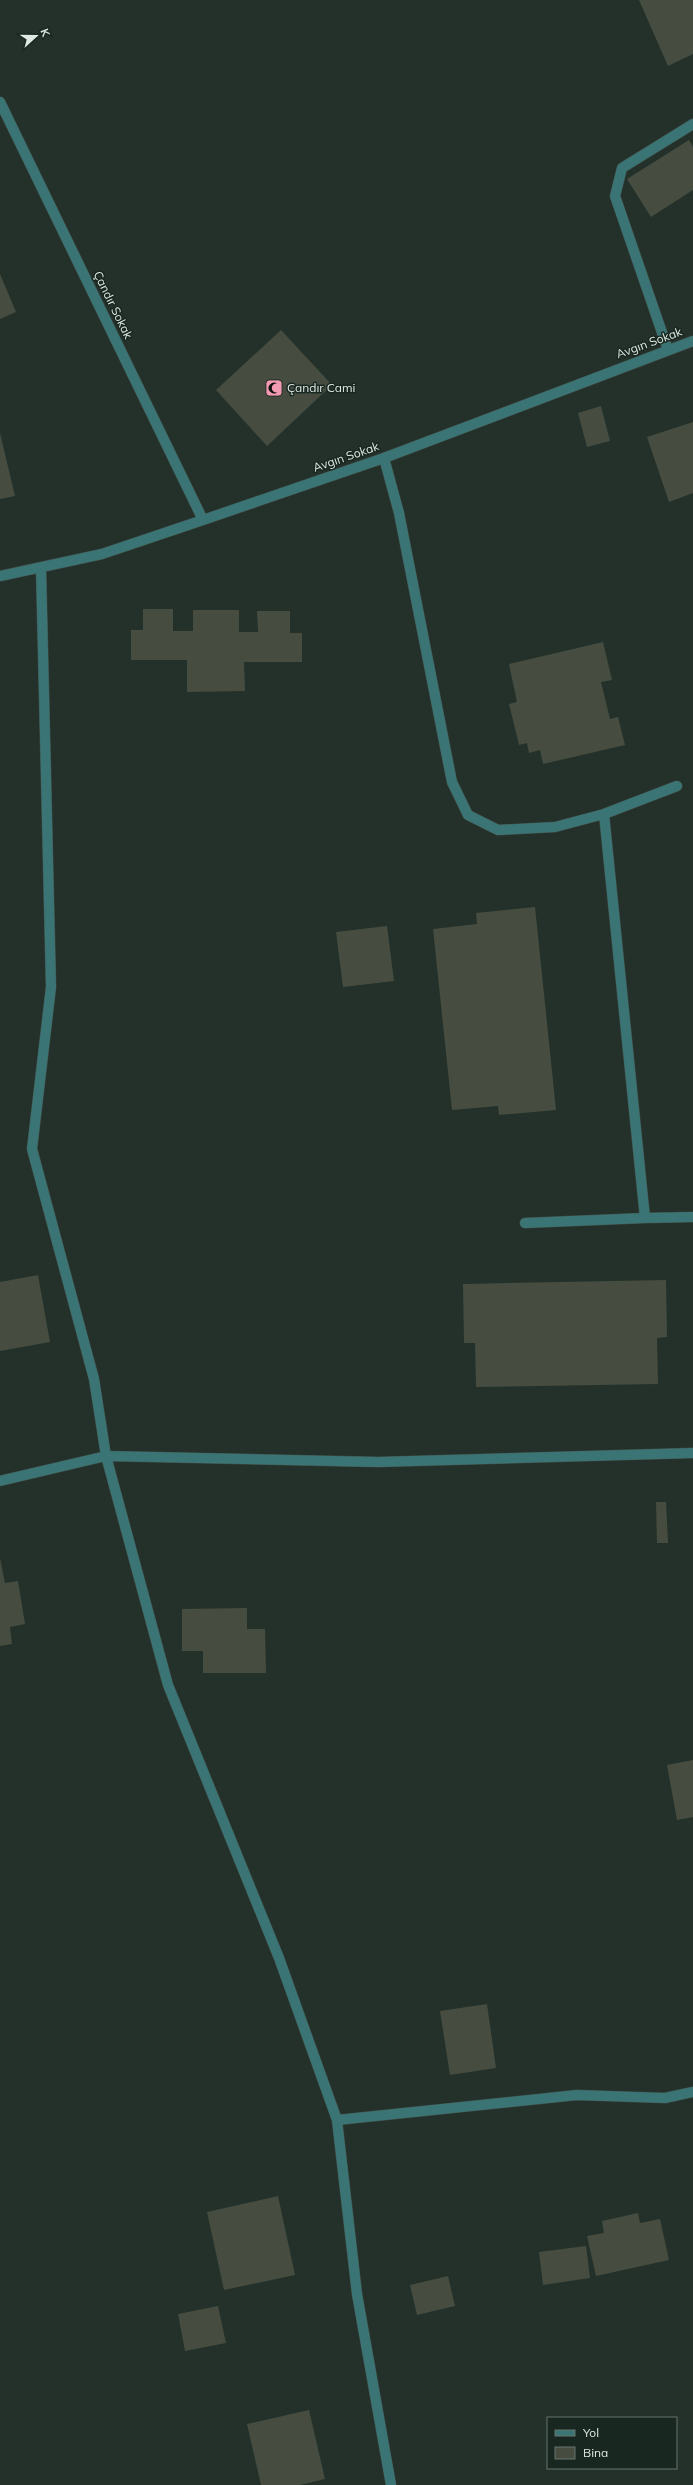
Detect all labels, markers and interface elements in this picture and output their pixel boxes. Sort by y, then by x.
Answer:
north arrow [16,16,56,56]
text: K [37,26,53,39]
street label: Çandır Sokak [91,268,137,342]
street label: Avgın Sokak [614,323,685,361]
mosque icon: Çandır Cami [264,378,284,398]
place label: Çandır Cami [287,380,356,395]
street label: Avgın Sokak [311,438,382,475]
legend [547,2417,677,2469]
text: Yol [582,2425,599,2440]
text: Bina [583,2445,608,2460]

